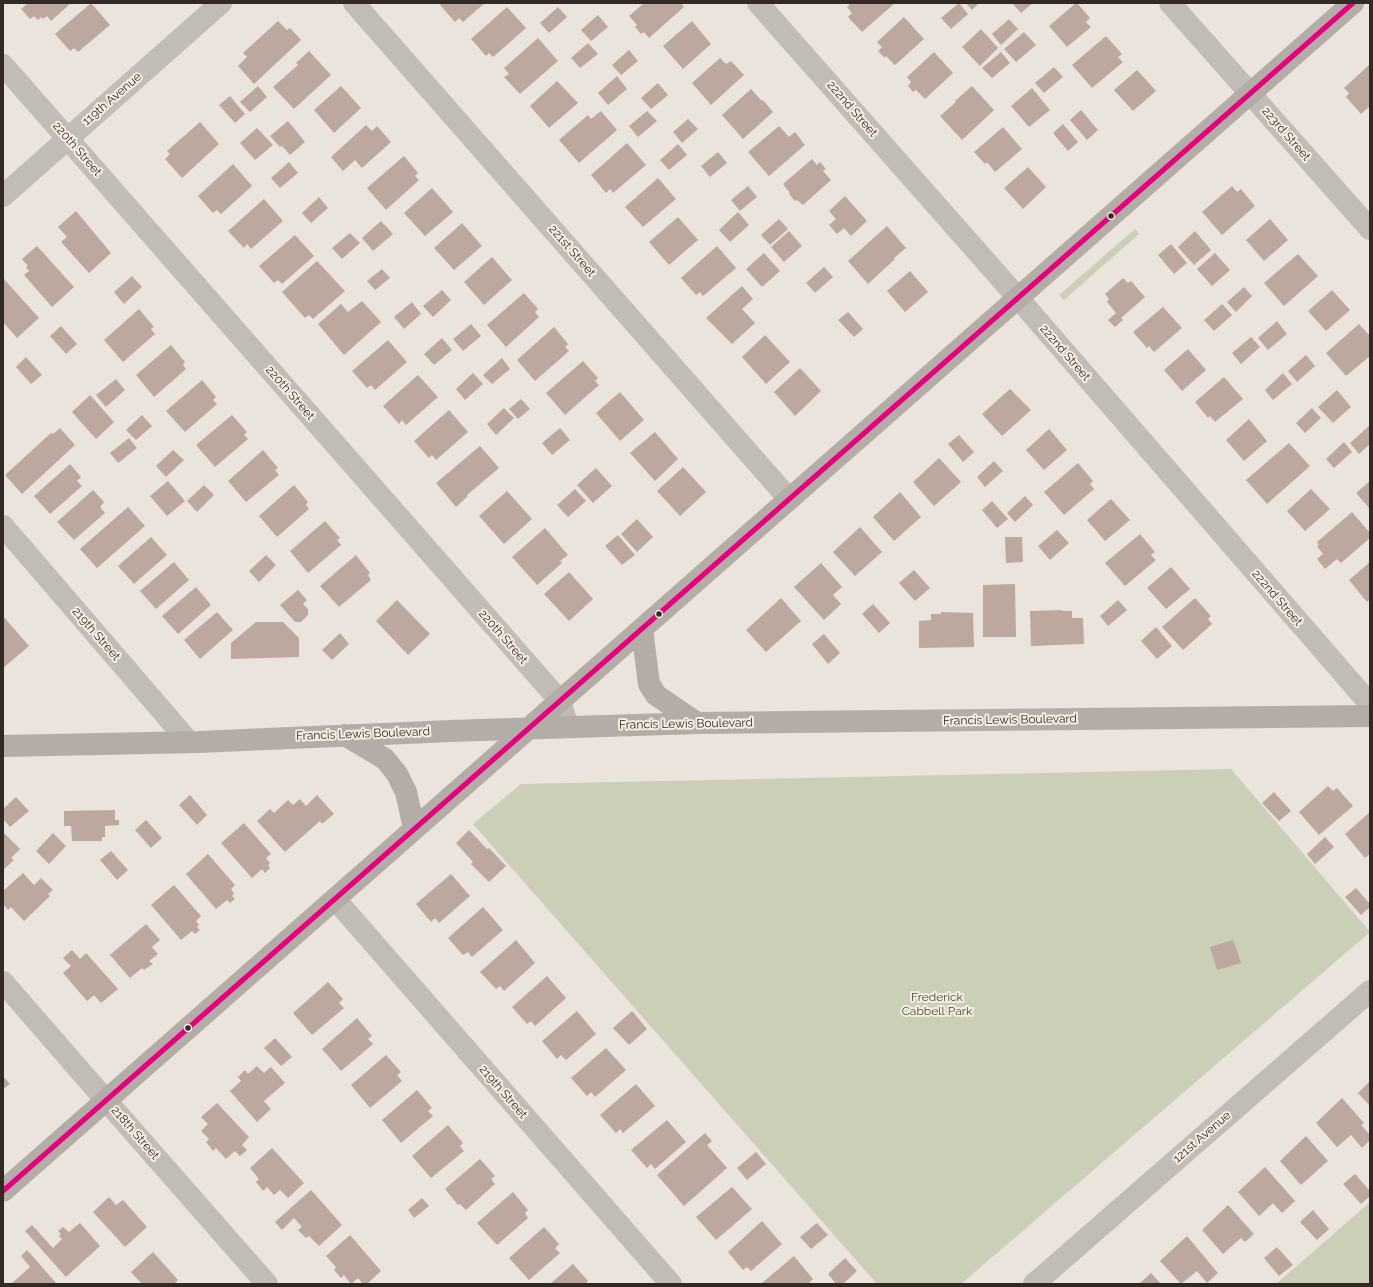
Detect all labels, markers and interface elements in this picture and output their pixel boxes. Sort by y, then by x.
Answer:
street label: 119th Avenue [80,69,144,129]
street label: 222nd Street [824,78,880,140]
street label: 223rd Street [1259,104,1313,164]
street label: 220th Street [50,119,104,179]
unlabelled marker [1106,211,1116,221]
street label: 221st Street [546,222,598,280]
street label: 222nd Street [1037,322,1093,384]
street label: 220th Street [263,363,317,423]
street label: 222nd Street [1249,567,1305,629]
street label: 219th Street [69,604,123,664]
street label: 220th Street [476,607,530,667]
unlabelled marker [654,609,664,619]
street label: Francis Lewis Boulevard [943,712,1077,728]
street label: Francis Lewis Boulevard [619,716,753,732]
street label: Francis Lewis Boulevard [296,724,430,744]
park label: Frederick Cabbell Park [902,990,972,1018]
unlabelled marker [183,1023,193,1033]
street label: 219th Street [476,1062,530,1122]
street label: 218th Street [108,1103,162,1163]
street label: 121st Avenue [1170,1108,1234,1166]

